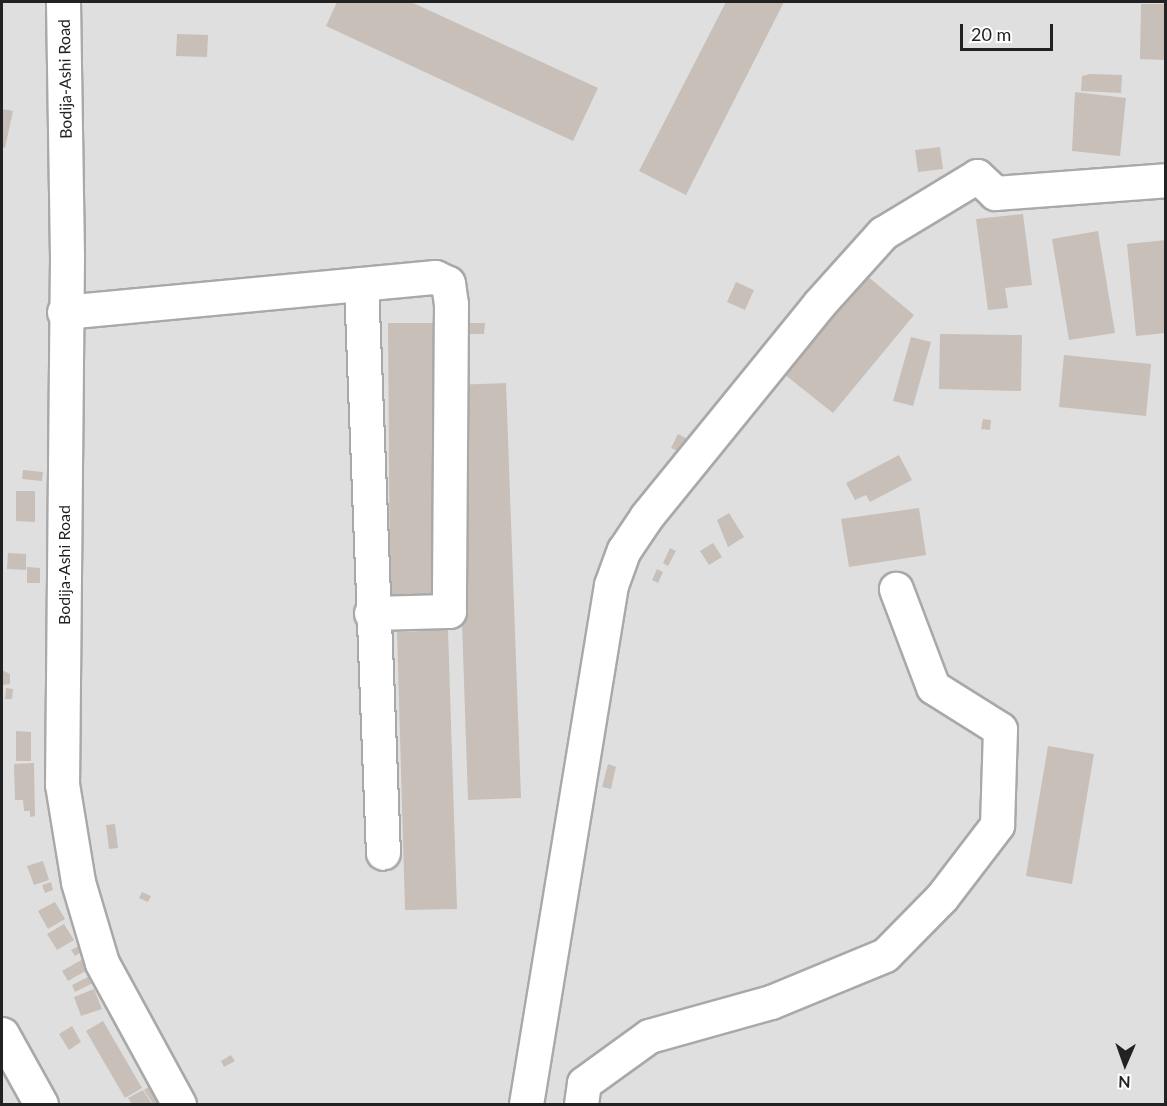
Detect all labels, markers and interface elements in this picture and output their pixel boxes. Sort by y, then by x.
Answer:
scale bar [963,12,1056,50]
street label: Bodija-Ashi Road [54,19,76,139]
text: 20 m [971,23,1011,45]
street label: Bodija-Ashi Road [54,505,74,625]
north arrow [1095,1034,1155,1094]
text: N [1118,1073,1131,1092]

